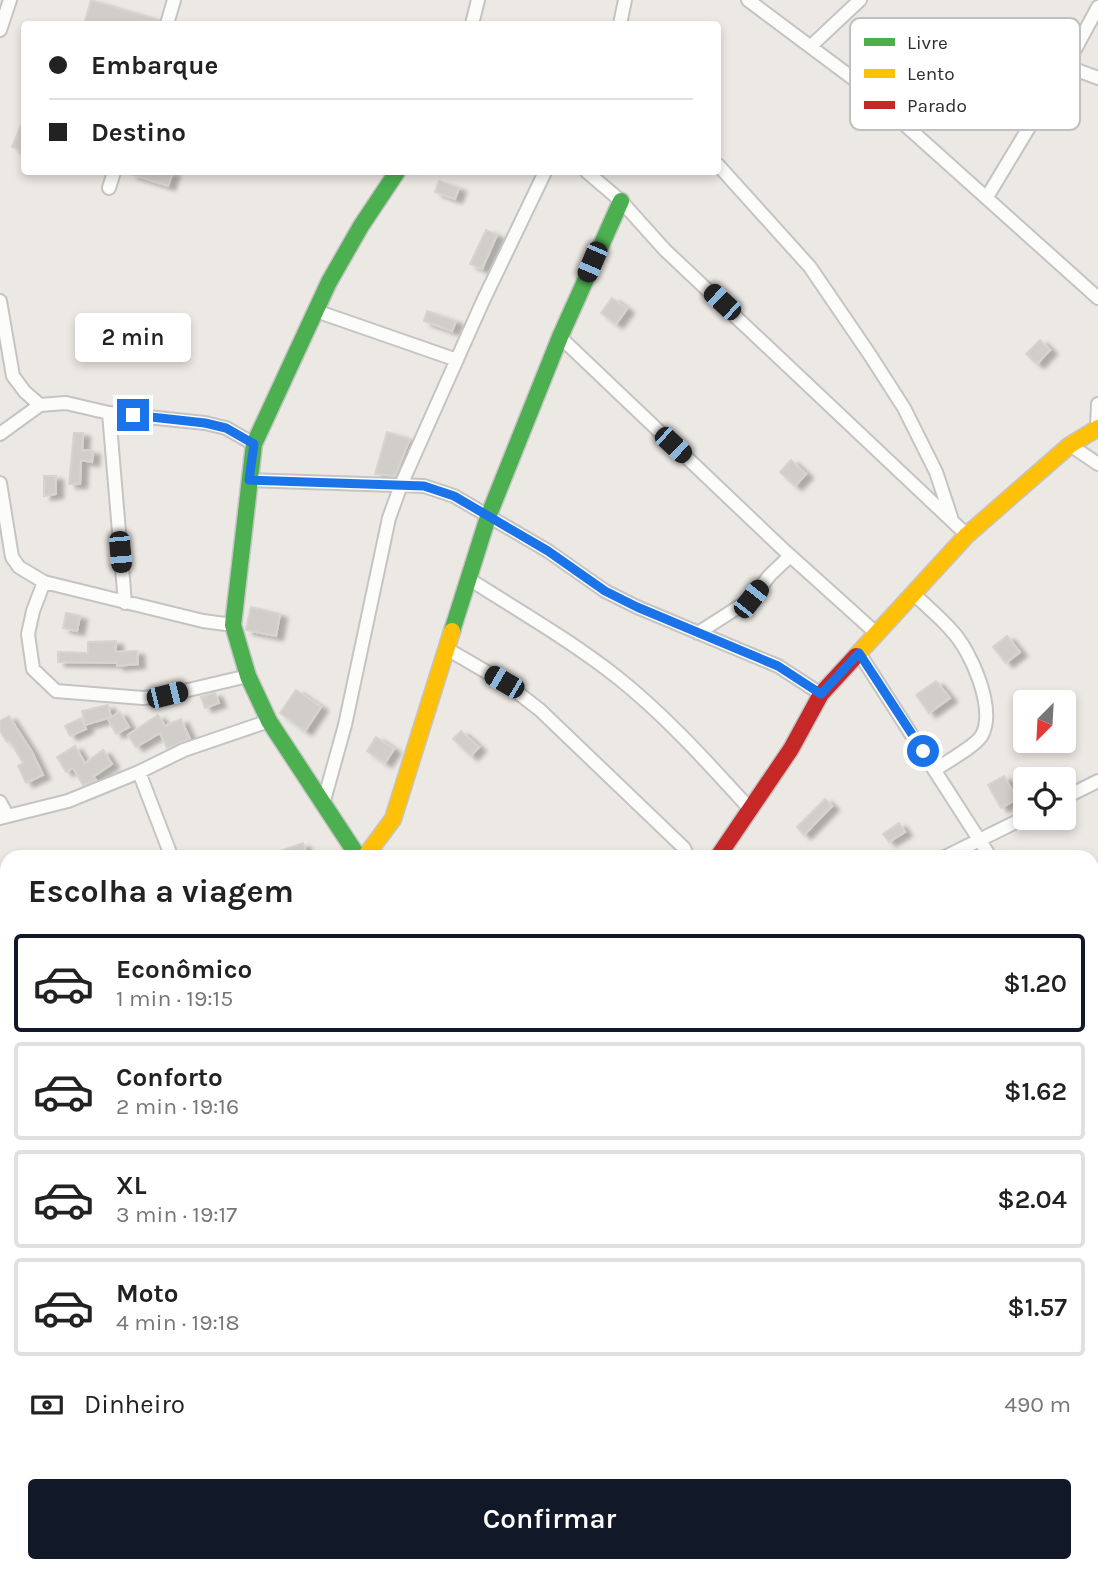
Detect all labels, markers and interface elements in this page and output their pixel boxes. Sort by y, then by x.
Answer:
legend [850,18,1080,130]
text: Livre [907,32,948,54]
text: Embarque [91,50,218,81]
text: Lento [907,63,955,85]
text: Parado [907,95,967,117]
text: Destino [91,117,186,148]
car [575,239,610,285]
car [700,280,745,324]
callout: 2 min [75,314,191,362]
text: 2 min [102,324,164,351]
route end [117,399,149,431]
car [651,423,696,467]
car [108,530,133,574]
car [730,576,773,622]
car [481,662,528,702]
car [145,680,190,710]
north arrow [1013,690,1076,752]
map controls [1013,690,1076,830]
route start [907,735,939,767]
button: locate [1013,767,1076,830]
text: Escolha a viagem [28,873,294,910]
icon: car [32,952,95,1015]
text: Econômico [116,954,252,985]
text: $1.20 [1003,968,1067,999]
text: 1 min · 19:15 [116,985,233,1012]
icon: car [32,1060,95,1123]
text: Conforto [116,1062,223,1093]
text: $1.62 [1004,1076,1067,1107]
text: 2 min · 19:16 [116,1093,239,1120]
icon: car [32,1168,95,1231]
text: XL [116,1170,147,1201]
text: $2.04 [997,1184,1067,1215]
text: 3 min · 19:17 [116,1201,237,1228]
icon: car [32,1276,95,1339]
text: Moto [116,1278,178,1309]
text: $1.57 [1007,1292,1067,1323]
text: 4 min · 19:18 [116,1309,240,1336]
icon: cash [28,1386,66,1424]
text: Dinheiro [84,1389,185,1420]
text: 490 m [1004,1391,1071,1418]
button: Confirmar [28,1479,1071,1559]

